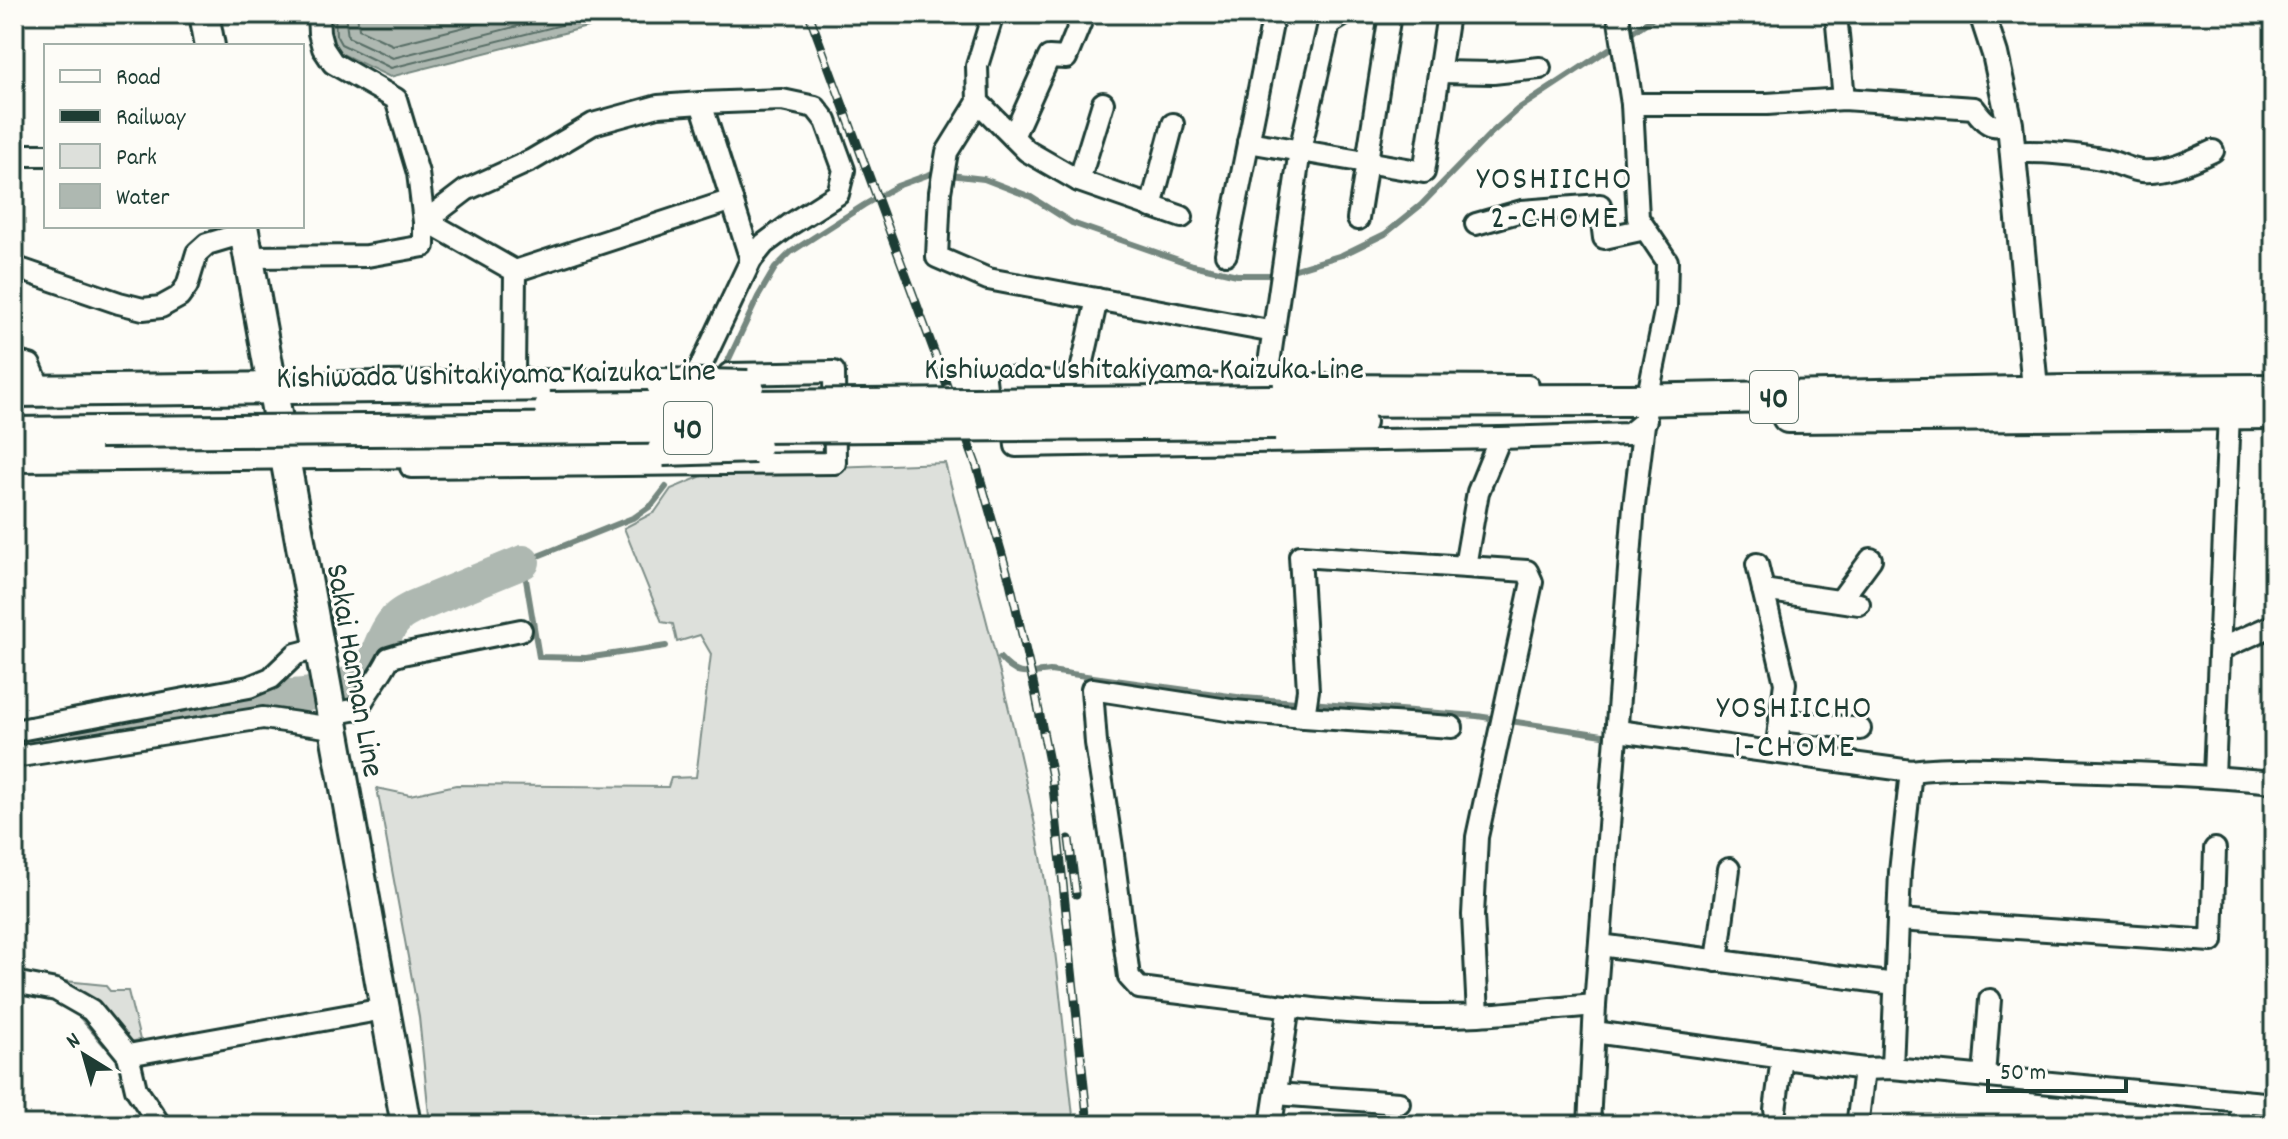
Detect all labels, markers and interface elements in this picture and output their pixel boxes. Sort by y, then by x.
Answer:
legend [44,44,304,228]
text: Road [116,62,161,96]
text: Railway [116,102,187,136]
text: Park [116,142,157,176]
district label: YOSHIICHO 2-CHOME [1476,157,1634,245]
text: Water [116,182,169,216]
street label: Kishiwada Ushitakiyama Kaizuka Line [924,349,1364,395]
street label: Kishiwada Ushitakiyama Kaizuka Line [276,350,716,404]
road number: 40 [1750,371,1798,423]
road number: 40 [664,402,712,454]
street label: Sakai Hannan Line [311,560,394,781]
district label: YOSHIICHO 1-CHOME [1716,686,1874,774]
north arrow [44,1015,124,1095]
text: N [60,1026,88,1057]
scale bar [1988,1043,2126,1093]
text: 50 m [2000,1057,2046,1091]

